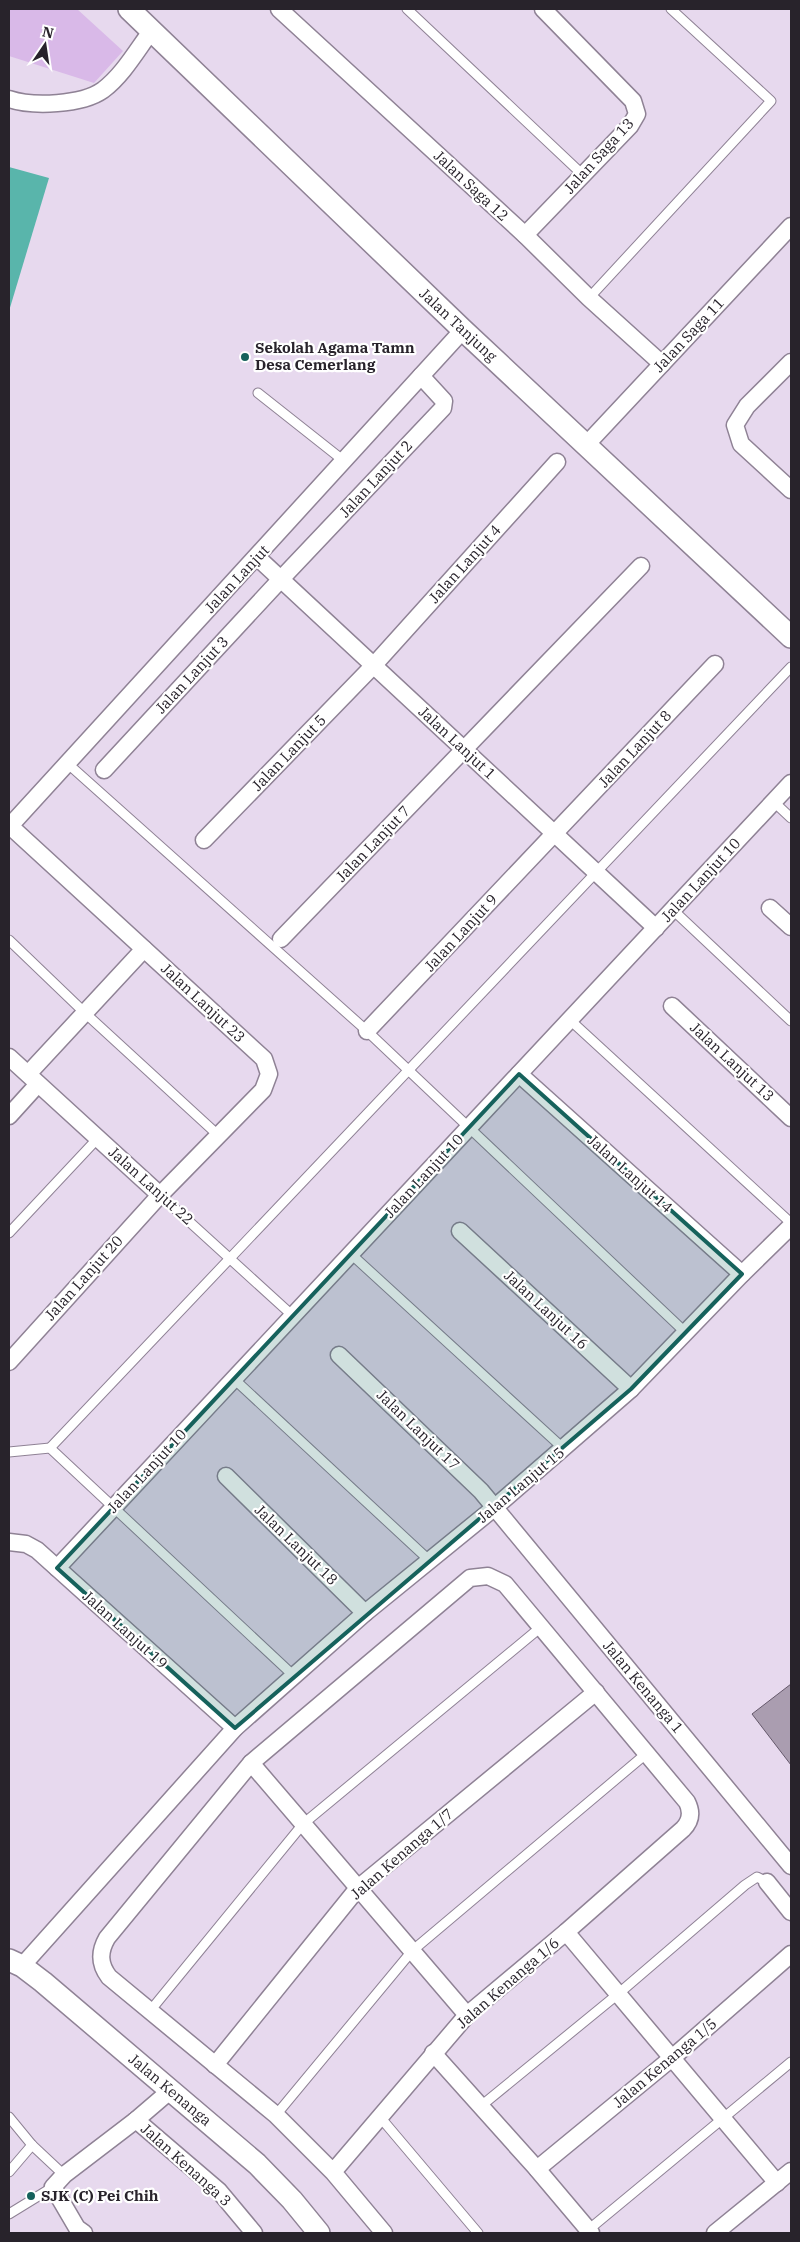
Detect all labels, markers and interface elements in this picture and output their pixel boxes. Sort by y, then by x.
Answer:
north arrow [20,20,70,70]
text: N [41,22,55,42]
street label: Jalan Saga 13 [560,114,638,197]
street label: Jalan Saga 12 [430,146,513,225]
street label: Jalan Tanjung [416,284,501,365]
street label: Jalan Saga 11 [649,293,728,376]
place label: Sekolah Agama Tamn Desa Cemerlang [255,338,415,374]
marker: Sekolah Agama Tamn Desa Cemerlang [239,351,251,363]
street label: Jalan Lanjut 2 [335,436,416,521]
street label: Jalan Lanjut 4 [424,521,505,607]
street label: Jalan Lanjut [200,541,273,617]
street label: Jalan Lanjut 3 [151,632,232,717]
street label: Jalan Lanjut 1 [415,702,500,783]
street label: Jalan Lanjut 8 [594,706,675,791]
street label: Jalan Lanjut 5 [247,710,330,795]
street label: Jalan Lanjut 7 [331,801,414,886]
street label: Jalan Lanjut 10 [657,834,744,926]
street label: Jalan Lanjut 9 [420,890,501,975]
street label: Jalan Lanjut 23 [157,959,249,1046]
street label: Jalan Lanjut 13 [686,1018,778,1105]
street label: Jalan Lanjut 10 [380,1130,467,1222]
street label: Jalan Lanjut 14 [584,1130,677,1217]
street label: Jalan Lanjut 22 [105,1142,198,1229]
street label: Jalan Lanjut 20 [40,1231,127,1324]
street label: Jalan Lanjut 16 [500,1266,592,1353]
street label: Jalan Lanjut 17 [373,1385,464,1474]
street label: Jalan Lanjut 10 [103,1425,190,1517]
street label: Jalan Lanjut 15 [473,1443,568,1527]
street label: Jalan Lanjut 18 [251,1500,342,1589]
street label: Jalan Lanjut 19 [79,1586,172,1673]
street label: Jalan Kenanga 1 [599,1636,688,1737]
street label: Jalan Kenanga 1/7 [347,1804,457,1903]
street label: Jalan Kenanga 1/6 [453,1933,563,2032]
street label: Jalan Kenanga 1/5 [609,2014,720,2112]
street label: Jalan Kenanga [125,2049,216,2130]
street label: Jalan Kenanga 3 [137,2119,235,2210]
place label: SJK (C) Pei Chih [41,2186,159,2205]
marker: SJK (C) Pei Chih [25,2190,37,2202]

